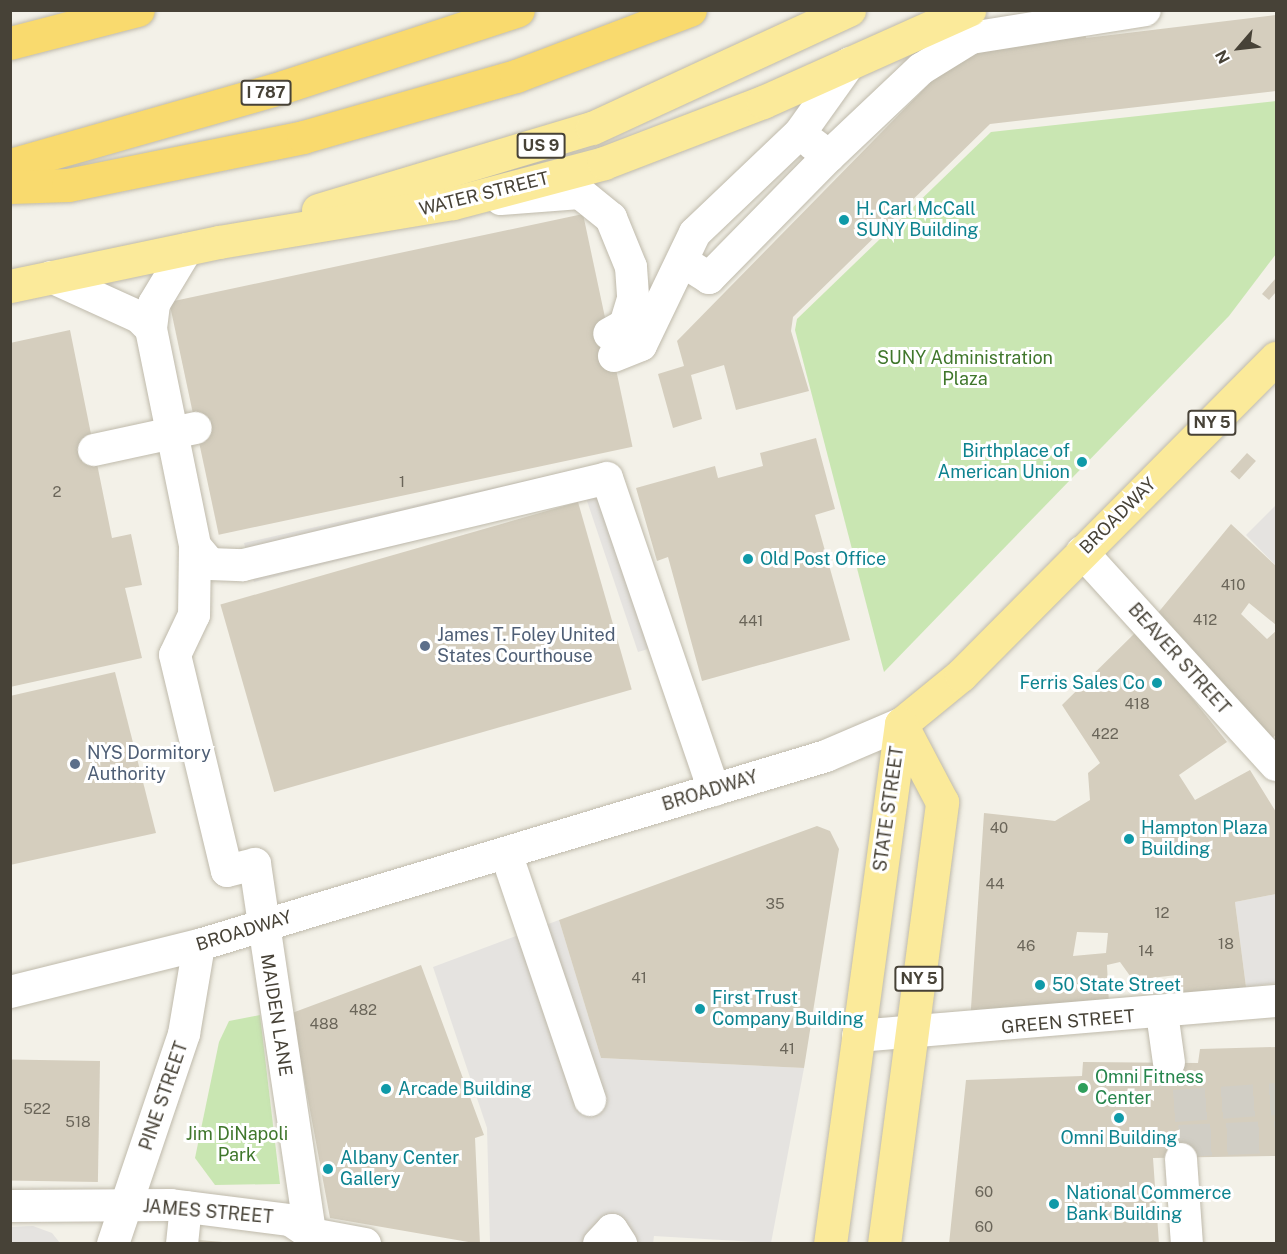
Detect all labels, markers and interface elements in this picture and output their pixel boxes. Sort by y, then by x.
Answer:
north arrow [1209,18,1269,78]
text: N [1211,47,1234,67]
road number: I 787 [240,80,292,106]
road number: US 9 [516,133,566,159]
street label: WATER STREET [417,167,551,221]
place label: H. Carl McCall SUNY Building [856,199,979,242]
marker: H. Carl McCall SUNY Building [837,213,851,227]
park label: SUNY Administration Plaza [877,348,1053,391]
road number: NY 5 [1186,410,1238,436]
place label: Birthplace of American Union [938,441,1070,484]
marker: Birthplace of American Union [1075,455,1089,469]
house number: 1 [399,473,405,491]
street label: BROADWAY [1075,473,1161,559]
house number: 2 [53,483,61,501]
place label: Old Post Office [760,548,886,570]
marker: Old Post Office [741,552,755,566]
house number: 410 [1221,576,1245,594]
street label: BEAVER STREET [1123,599,1235,719]
house number: 412 [1193,611,1217,629]
house number: 441 [739,612,763,630]
place label: James T. Foley United States Courthouse [437,625,616,668]
marker: James T. Foley United States Courthouse [418,639,432,653]
place label: Ferris Sales Co [1019,672,1145,694]
marker: Ferris Sales Co [1150,676,1164,690]
house number: 418 [1124,695,1150,713]
house number: 422 [1091,725,1119,743]
place label: NYS Dormitory Authority [87,743,211,786]
street label: STATE STREET [870,745,908,873]
marker: NYS Dormitory Authority [68,757,82,771]
street label: BROADWAY [659,766,761,816]
place label: Hampton Plaza Building [1141,818,1268,860]
house number: 40 [990,819,1008,837]
marker: Hampton Plaza Building [1122,832,1136,846]
house number: 44 [986,875,1004,893]
house number: 35 [765,895,785,913]
house number: 12 [1154,904,1170,922]
street label: BROADWAY [193,906,295,956]
house number: 18 [1218,935,1234,953]
house number: 46 [1017,937,1035,955]
house number: 14 [1138,942,1154,960]
street label: MAIDEN LANE [256,952,296,1078]
road number: NY 5 [894,966,944,992]
house number: 41 [631,969,647,987]
place label: 50 State Street [1052,974,1181,996]
marker: 50 State Street [1033,978,1047,992]
place label: First Trust Company Building [712,988,864,1030]
house number: 482 [349,1001,377,1019]
marker: First Trust Company Building [693,1002,707,1016]
street label: GREEN STREET [1000,1005,1136,1039]
house number: 488 [310,1015,338,1033]
street label: PINE STREET [135,1039,193,1153]
house number: 41 [779,1040,795,1058]
place label: Omni Fitness Center [1095,1067,1204,1110]
place label: Arcade Building [398,1078,532,1100]
marker: Omni Fitness Center [1076,1081,1090,1095]
marker: Arcade Building [379,1082,393,1096]
house number: 522 [23,1100,51,1118]
marker: Omni Building [1112,1111,1126,1125]
house number: 518 [65,1113,91,1131]
park label: Jim DiNapoli Park [186,1124,288,1166]
place label: Omni Building [1060,1127,1178,1149]
place label: Albany Center Gallery [340,1148,459,1190]
marker: Albany Center Gallery [321,1162,335,1176]
house number: 60 [975,1183,993,1201]
place label: National Commerce Bank Building [1066,1183,1232,1226]
street label: JAMES STREET [142,1196,274,1228]
marker: National Commerce Bank Building [1047,1197,1061,1211]
house number: 60 [975,1218,993,1236]

